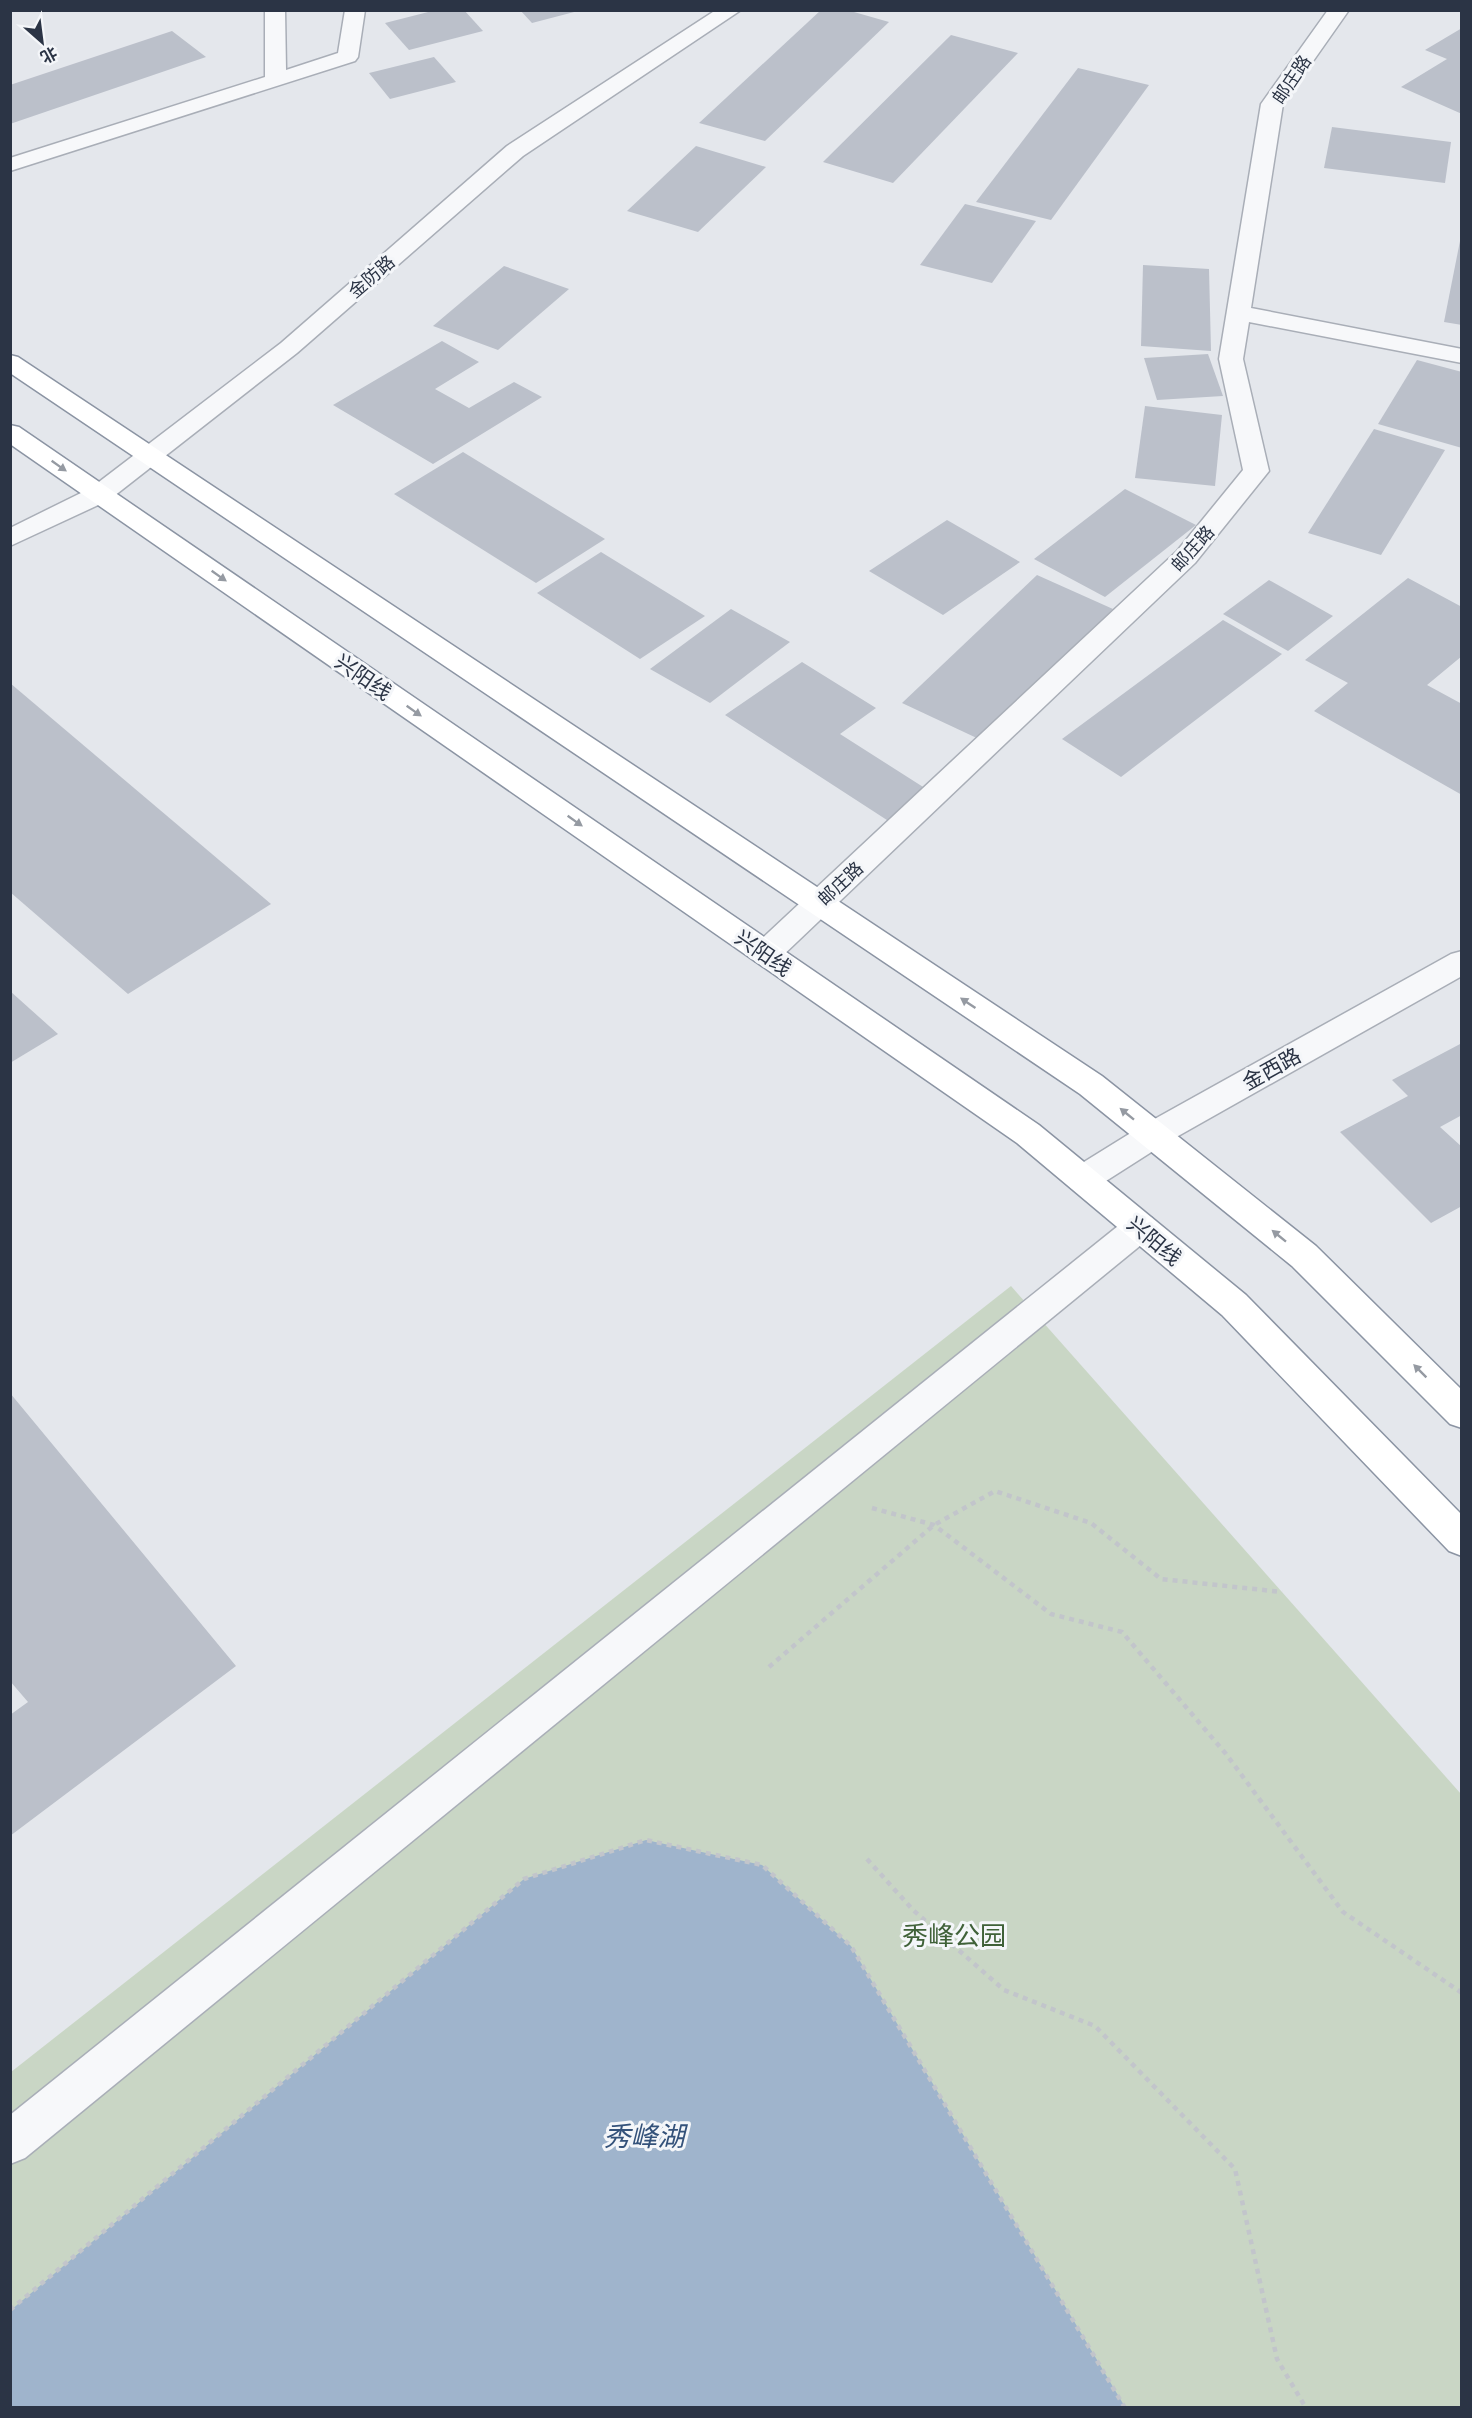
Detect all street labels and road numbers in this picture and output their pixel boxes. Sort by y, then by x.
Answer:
street label: 邮庄路 [1267,50,1315,108]
street label: 金防路 [343,250,399,302]
street label: 邮庄路 [1166,521,1218,575]
street label: 兴阳线 [331,648,397,704]
street label: 邮庄路 [813,857,867,909]
street label: 兴阳线 [731,924,797,980]
street label: 金西路 [1237,1042,1305,1094]
street label: 兴阳线 [1123,1210,1187,1270]

